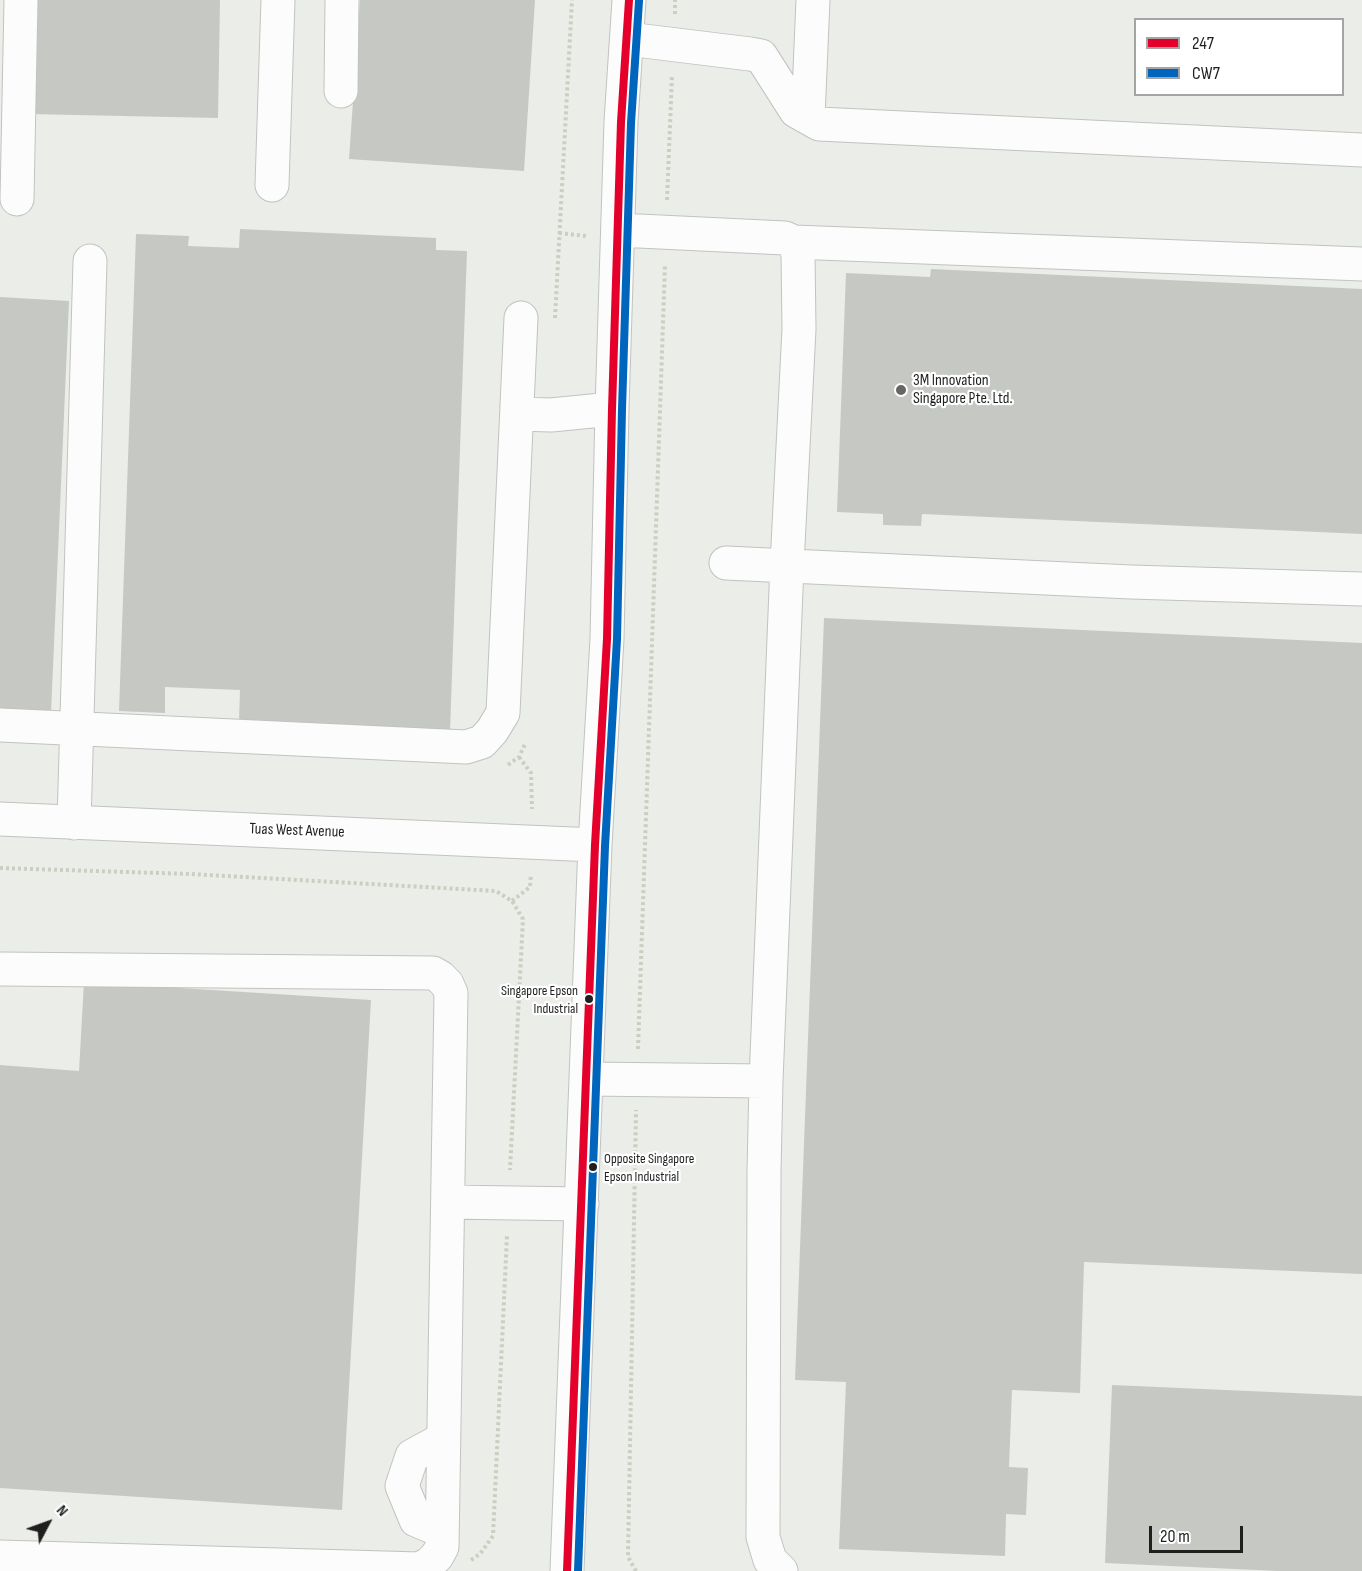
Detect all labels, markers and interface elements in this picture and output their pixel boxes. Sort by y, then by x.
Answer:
legend [1134,18,1344,96]
text: 247 [1192,33,1214,54]
text: CW7 [1192,63,1220,84]
place label: 3M Innovation Singapore Pte. Ltd. [913,371,1013,409]
marker: 3M Innovation Singapore Pte. Ltd. [894,383,908,397]
street label: Tuas West Avenue [249,820,345,842]
place label: Singapore Epson Industrial [501,983,578,1016]
marker: Singapore Epson Industrial [583,993,595,1005]
place label: Opposite Singapore Epson Industrial [604,1151,694,1184]
marker: Opposite Singapore Epson Industrial [587,1161,599,1173]
north arrow [18,1493,78,1553]
text: N [52,1501,72,1520]
scale bar [1152,1514,1246,1552]
text: 20 m [1160,1526,1190,1547]

